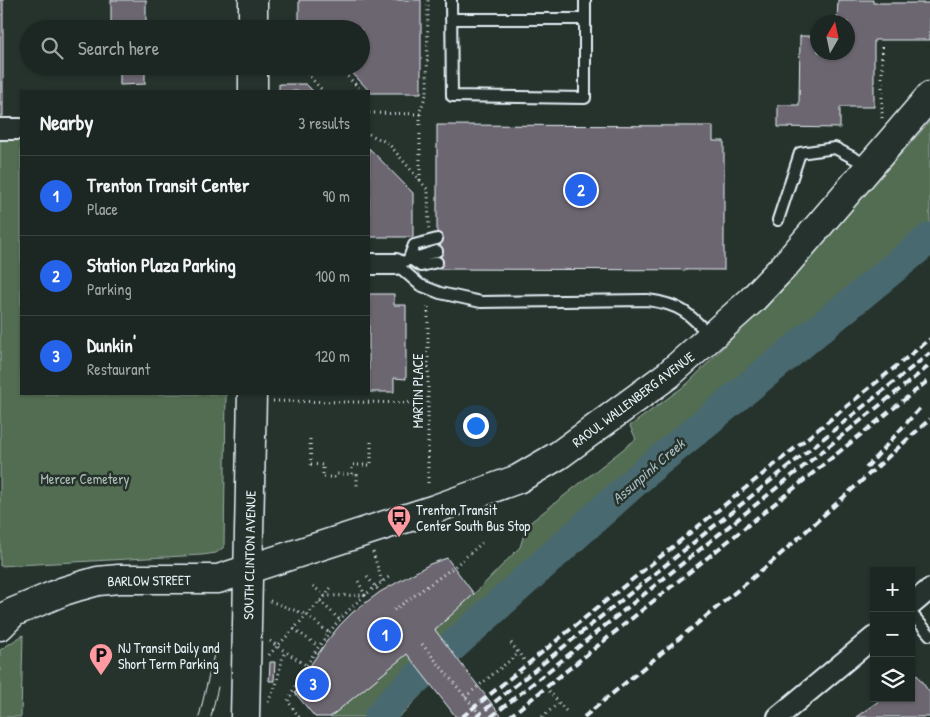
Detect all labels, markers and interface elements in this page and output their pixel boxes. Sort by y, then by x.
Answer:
north arrow [810,15,855,60]
search box [20,20,370,75]
icon: search [38,34,66,62]
text: Search here [78,35,159,61]
text: Nearby [40,108,93,137]
text: 3 results [298,112,350,134]
pin: 2 [565,171,597,209]
text: Trenton Transit Center [87,172,249,198]
text: 1 [53,185,59,207]
text: 90 m [322,185,350,207]
text: Place [87,198,118,220]
text: Station Plaza Parking [87,252,236,278]
text: 2 [52,265,60,287]
text: 100 m [315,265,350,287]
text: Parking [87,278,132,300]
text: Dunkin' [87,332,136,358]
text: 3 [52,345,60,367]
text: 120 m [315,345,350,367]
street label: RAOUL WALLENBERG AVENUE [568,347,698,451]
street label: MARTIN PLACE [408,354,427,428]
text: Restaurant [87,358,150,380]
your location [463,413,489,439]
water label: Assunpink Creek [607,432,690,508]
park label: Mercer Cemetery [41,469,130,489]
street label: SOUTH CLINTON AVENUE [238,490,260,620]
place label: Trenton Transit Center South Bus Stop [416,500,530,536]
bus stop icon: Trenton Transit Center South Bus Stop [386,504,412,538]
map controls [870,567,915,702]
button: + [870,567,915,612]
street label: BARLOW STREET [107,570,191,590]
button: − [870,612,915,657]
pin: 1 [369,616,401,654]
place label: NJ Transit Daily and Short Term Parking [118,638,220,674]
parking icon: NJ Transit Daily and Short Term Parking [88,642,114,676]
button: layers [870,657,915,702]
pin: 3 [297,665,329,703]

